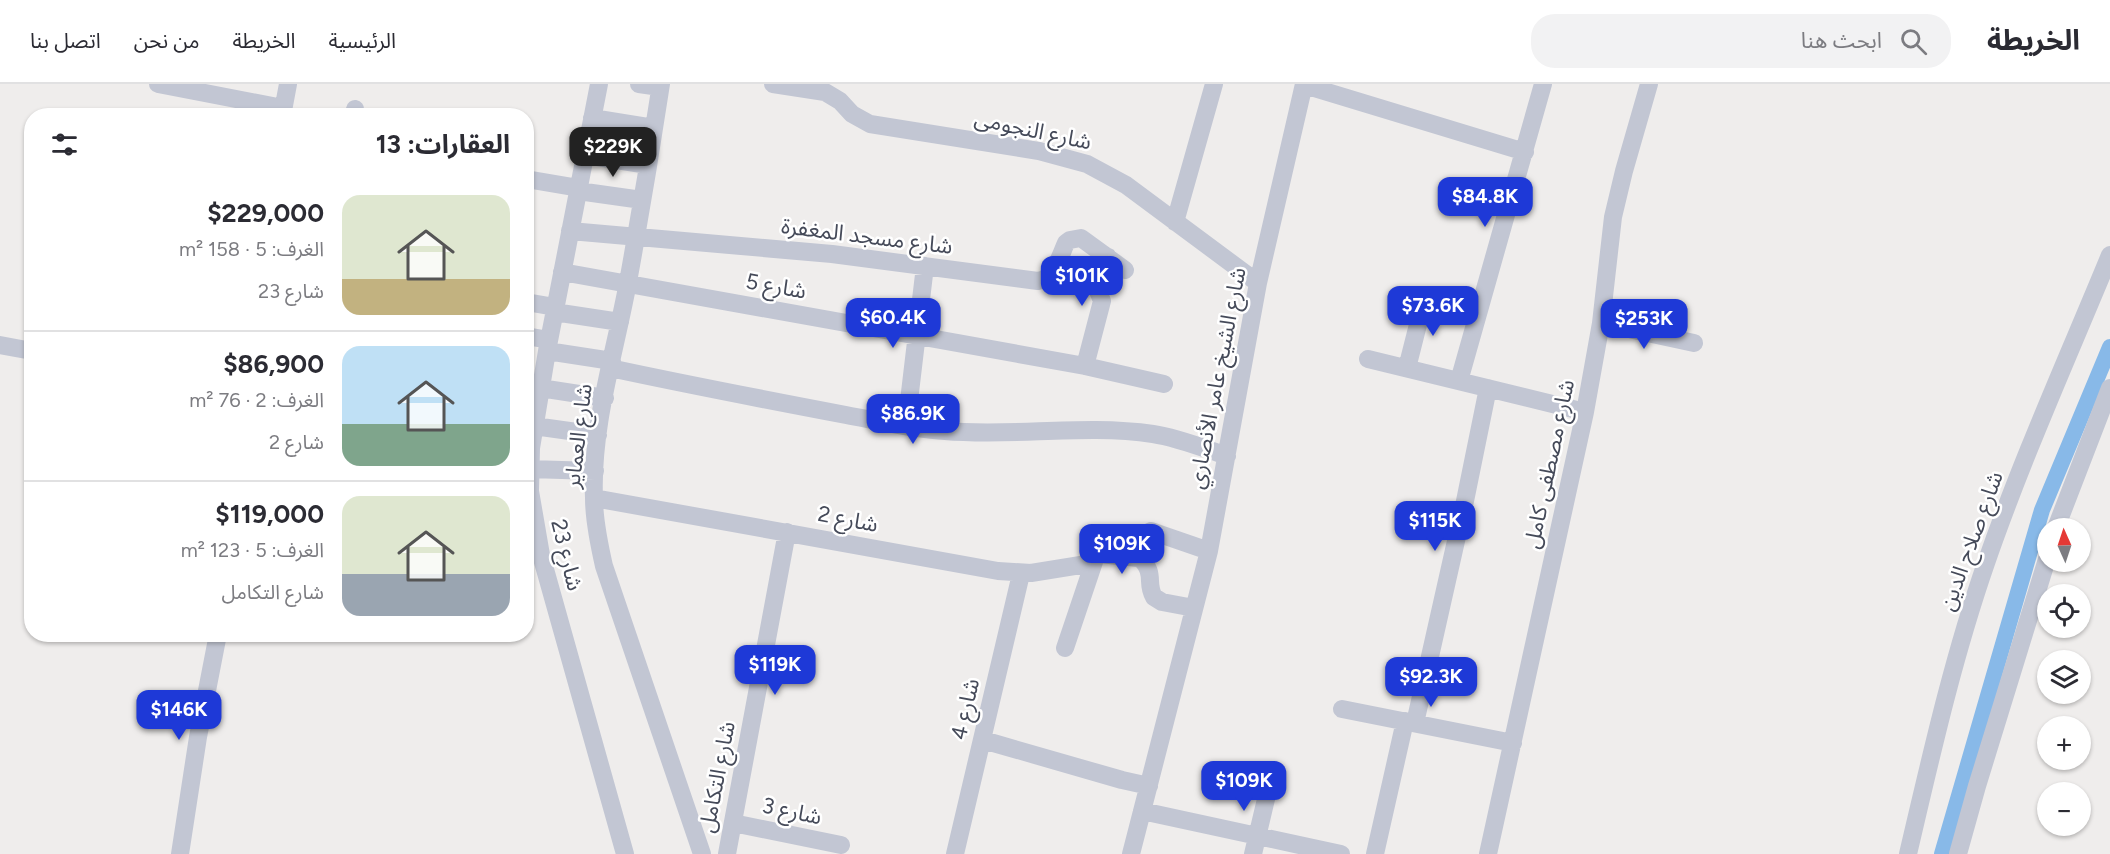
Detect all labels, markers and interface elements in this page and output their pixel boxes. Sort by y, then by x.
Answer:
search box [1531,14,1951,68]
text: الخريطة [1987,23,2080,57]
icon: search [1897,25,1930,58]
text: ابحث هنا [1801,27,1882,54]
text: اتصل بنا [30,28,101,53]
text: من نحن [134,28,200,53]
text: الخريطة [233,28,296,53]
text: الرئيسية [329,28,396,53]
street label: شارع النجومى [971,104,1094,159]
pin: $229K [571,127,655,178]
icon: filters [48,128,81,161]
text: العقارات: 13 [376,128,510,160]
text: $229K [583,134,643,158]
pin: $84.8K [1436,177,1534,228]
text: $84.8K [1452,184,1518,208]
text: $229,000 [207,197,324,229]
street label: شارع مسجد المغفرة [779,212,954,263]
icon: home [390,219,462,291]
text: الغرف: 5 · 158 m² [179,237,324,261]
pin: $101K [1040,256,1124,307]
text: $101K [1055,263,1109,287]
street label: شارع الشيخ عامر الأنصاري [1182,265,1255,492]
street label: شارع 5 [743,267,808,308]
text: شارع 23 [258,279,324,303]
pin: $73.6K [1384,286,1482,337]
text: $73.6K [1401,293,1465,317]
pin: $60.4K [844,298,942,349]
pin: $253K [1602,299,1686,350]
text: $60.4K [860,305,926,329]
text: $253K [1615,306,1673,330]
text: $86,900 [223,348,324,380]
icon: home [390,370,462,442]
street label: شارع مصطفى كامل [1518,377,1583,552]
street label: شارع العماير [558,382,601,491]
text: الغرف: 2 · 76 m² [189,388,324,412]
pin: $86.9K [864,394,962,445]
text: $86.9K [881,401,945,425]
text: شارع 2 [269,430,324,454]
street label: شارع صلاح الدين [1933,468,2011,615]
text: $119,000 [215,498,324,530]
street label: شارع 2 [815,500,880,541]
pin: $115K [1393,501,1477,552]
text: $115K [1409,508,1461,532]
street label: شارع 23 [542,517,589,594]
north arrow [2037,518,2091,572]
map controls [2037,518,2091,836]
icon: home [390,520,462,592]
pin: $109K [1080,524,1164,575]
text: $109K [1093,531,1151,555]
text: الغرف: 5 · 123 m² [181,538,324,562]
text: شارع التكامل [222,580,324,604]
button: locate [2037,584,2091,638]
pin: $119K [733,645,817,696]
button: layers [2037,650,2091,704]
text: $119K [749,652,801,676]
pin: $92.3K [1382,657,1480,708]
text: $92.3K [1399,664,1463,688]
street label: شارع 4 [945,676,988,743]
pin: $146K [137,690,221,741]
text: $146K [150,697,208,721]
button: + [2037,716,2091,770]
street label: شارع التكامل [693,719,744,835]
pin: $109K [1202,761,1286,812]
text: $109K [1215,768,1273,792]
button: − [2037,782,2091,836]
street label: شارع 3 [759,792,824,833]

